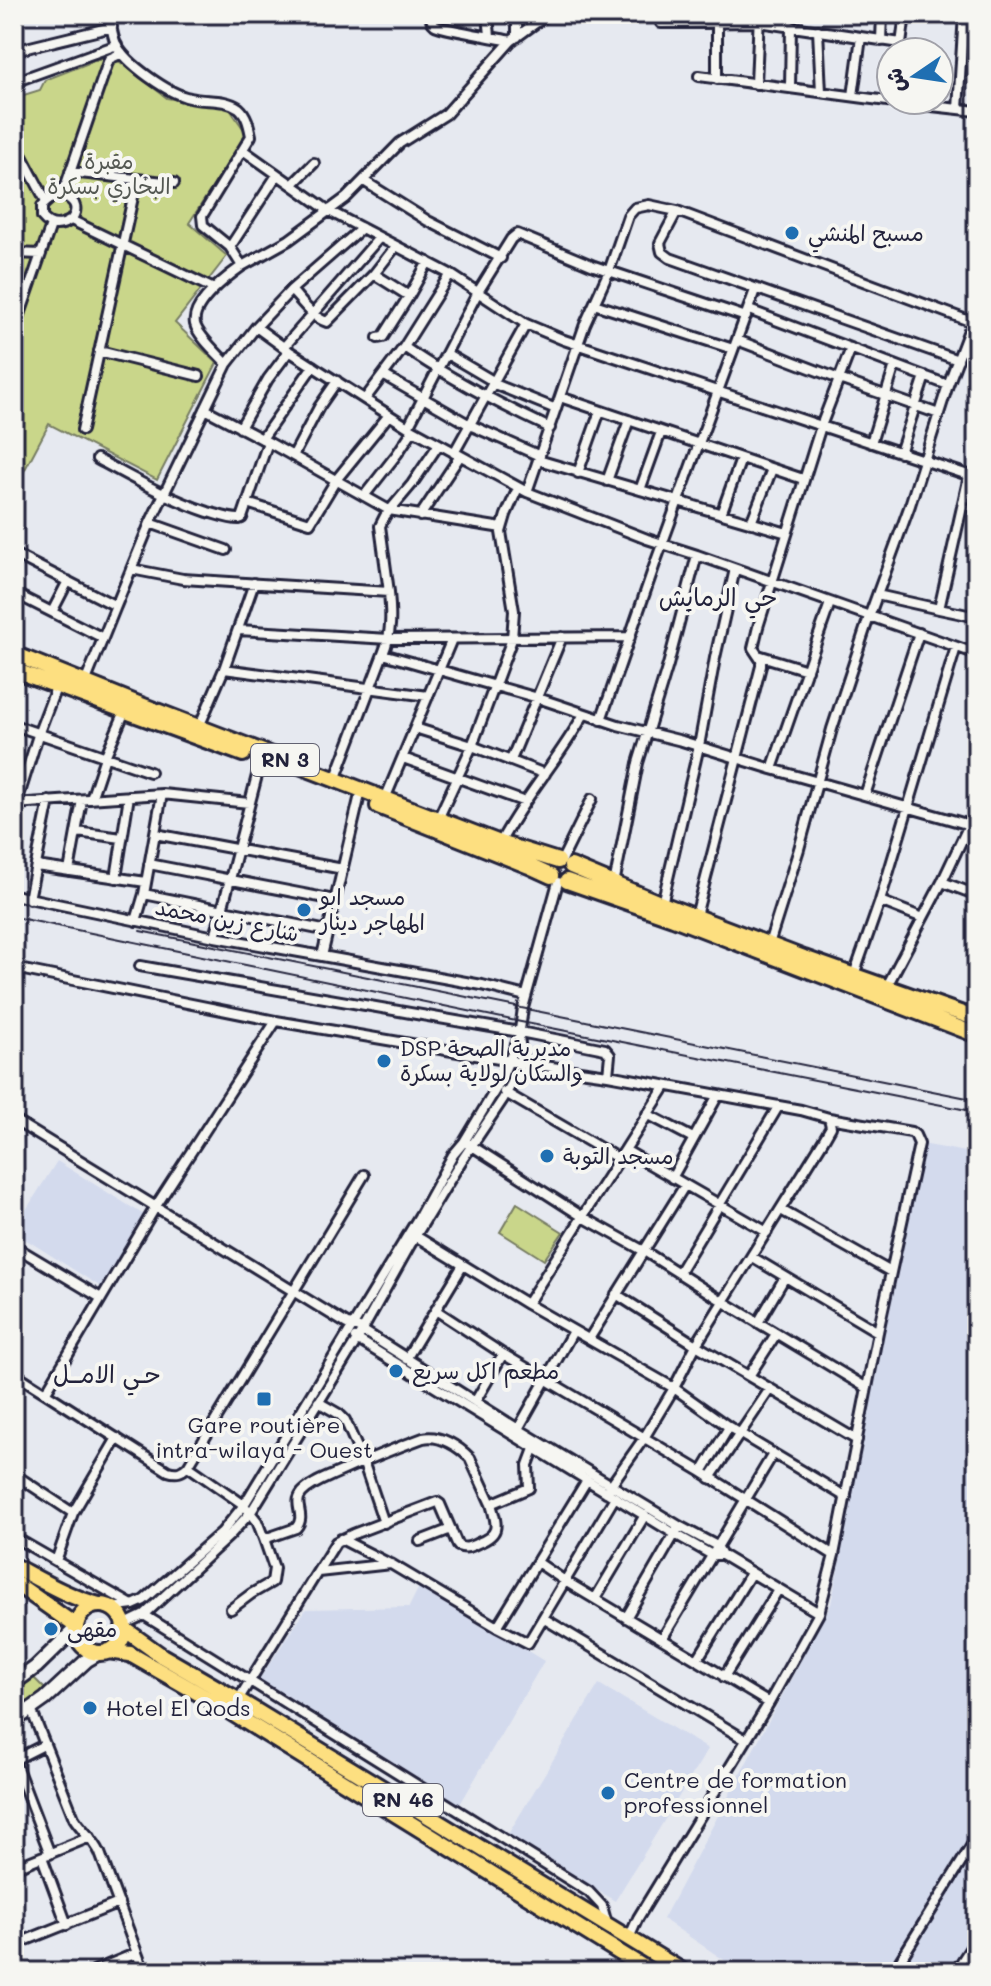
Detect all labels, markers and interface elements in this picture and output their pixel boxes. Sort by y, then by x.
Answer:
north arrow [875,36,955,116]
text: ش [878,66,912,96]
park label: مقبرة البخاري بسكرة [47,146,171,203]
place label: مسبح المنشي [808,218,924,253]
marker: مسبح المنشي [783,224,801,242]
district label: حي الرمايش [659,581,777,619]
road number: RN 3 [251,744,319,776]
place label: مسجد ابو المهاجر دينار [318,882,425,936]
street label: شارع زين محمد [152,891,301,950]
marker: مسجد ابو المهاجر دينار [295,901,313,919]
place label: DSP مديرية الصحة والسكان لولاية بسكرة [400,1033,583,1088]
marker: DSP مديرية الصحة والسكان لولاية بسكرة [375,1052,393,1070]
place label: مسجد التوبة [563,1141,674,1170]
marker: مسجد التوبة [538,1147,556,1165]
place label: مطعم اكل سريع [412,1356,559,1388]
district label: حـي الامــل [53,1358,161,1396]
marker: مطعم اكل سريع [387,1362,405,1380]
marker: Gare routière intra-wilaya - Ouest [255,1390,273,1408]
place label: Gare routière intra-wilaya - Ouest [155,1410,373,1464]
place label: مقهى [67,1614,117,1644]
marker: مقهى [42,1620,60,1638]
place label: Hotel El Qods [106,1693,251,1722]
marker: Hotel El Qods [81,1699,99,1717]
place label: Centre de formation professionnel [624,1765,847,1819]
road number: RN 46 [363,1784,443,1816]
marker: Centre de formation professionnel [599,1784,617,1802]

